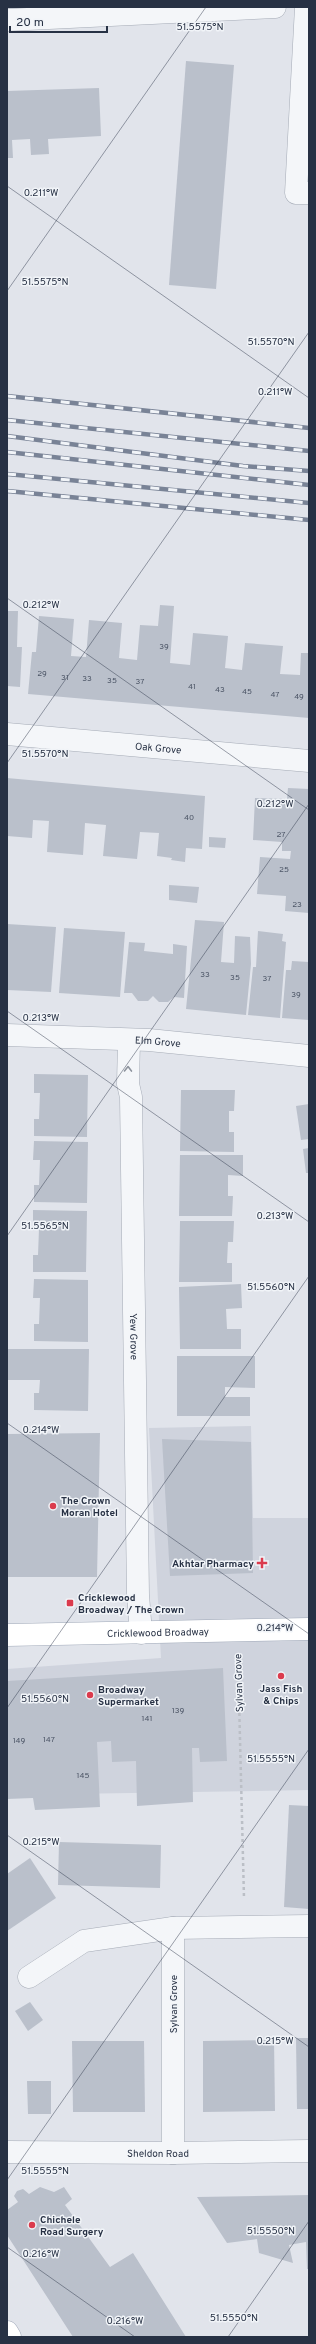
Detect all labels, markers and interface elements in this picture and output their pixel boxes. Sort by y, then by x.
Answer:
scale bar [10,8,107,34]
text: 20 m [16,15,44,31]
text: 51.5575°N [176,21,224,34]
text: 0.211°W [24,187,58,200]
text: 51.5575°N [21,276,69,289]
text: 51.5570°N [248,336,294,349]
text: 0.211°W [258,386,292,399]
text: 0.212°W [22,599,60,612]
house number: 39 [159,642,169,652]
house number: 29 [37,669,47,679]
house number: 31 [61,673,69,683]
house number: 33 [82,674,92,684]
house number: 35 [107,676,117,686]
house number: 37 [136,677,144,687]
house number: 41 [188,682,196,692]
house number: 43 [215,685,225,695]
house number: 45 [242,687,252,697]
house number: 47 [270,690,280,700]
house number: 49 [294,692,304,702]
street label: Oak Grove [134,740,182,758]
text: 51.5570°N [22,748,68,761]
text: 0.212°W [256,798,294,811]
house number: 40 [184,813,194,823]
house number: 27 [277,830,286,840]
house number: 25 [279,865,289,875]
house number: 23 [292,900,302,910]
house number: 33 [200,970,210,980]
house number: 35 [230,973,240,983]
house number: 37 [263,974,271,984]
house number: 39 [291,990,301,1000]
text: 0.213°W [22,1012,60,1025]
street label: Elm Grove [135,1035,181,1051]
one-way arrow [124,1066,133,1072]
text: 0.213°W [256,1210,294,1223]
text: 51.5565°N [21,1220,69,1233]
text: 51.5560°N [247,1281,295,1294]
street label: Yew Grove [126,1313,140,1360]
text: 0.214°W [22,1424,60,1437]
place label: The Crown Moran Hotel [61,1495,118,1520]
marker: The Crown Moran Hotel [48,1501,58,1511]
place label: Akhtar Pharmacy [172,1558,254,1571]
marker: Akhtar Pharmacy [257,1558,267,1568]
place label: Cricklewood Broadway / The Crown [78,1592,184,1617]
marker: Cricklewood Broadway / The Crown [65,1598,75,1608]
text: 0.214°W [256,1622,294,1635]
street label: Cricklewood Broadway [107,1626,209,1641]
street label: Sylvan Grove [232,1653,247,1712]
marker: Jass Fish & Chips [276,1671,286,1681]
place label: Jass Fish & Chips [260,1683,303,1708]
place label: Broadway Supermarket [98,1684,159,1709]
marker: Broadway Supermarket [85,1690,95,1700]
text: 51.5560°N [21,1693,69,1706]
house number: 139 [172,1706,184,1716]
house number: 141 [142,1714,152,1724]
house number: 147 [43,1735,55,1745]
house number: 149 [13,1736,25,1746]
text: 51.5555°N [247,1753,295,1766]
house number: 145 [77,1771,89,1781]
text: 0.215°W [22,1836,60,1849]
street label: Sylvan Grove [168,1975,181,2033]
text: 0.215°W [256,2035,294,2048]
street label: Sheldon Road [127,2148,189,2161]
text: 51.5555°N [21,2165,69,2178]
place label: Chichele Road Surgery [40,2214,104,2239]
marker: Chichele Road Surgery [27,2220,37,2230]
text: 51.5550°N [247,2225,295,2238]
text: 0.216°W [23,2248,59,2261]
text: 51.5550°N [210,2312,258,2325]
text: 0.216°W [107,2315,143,2328]

